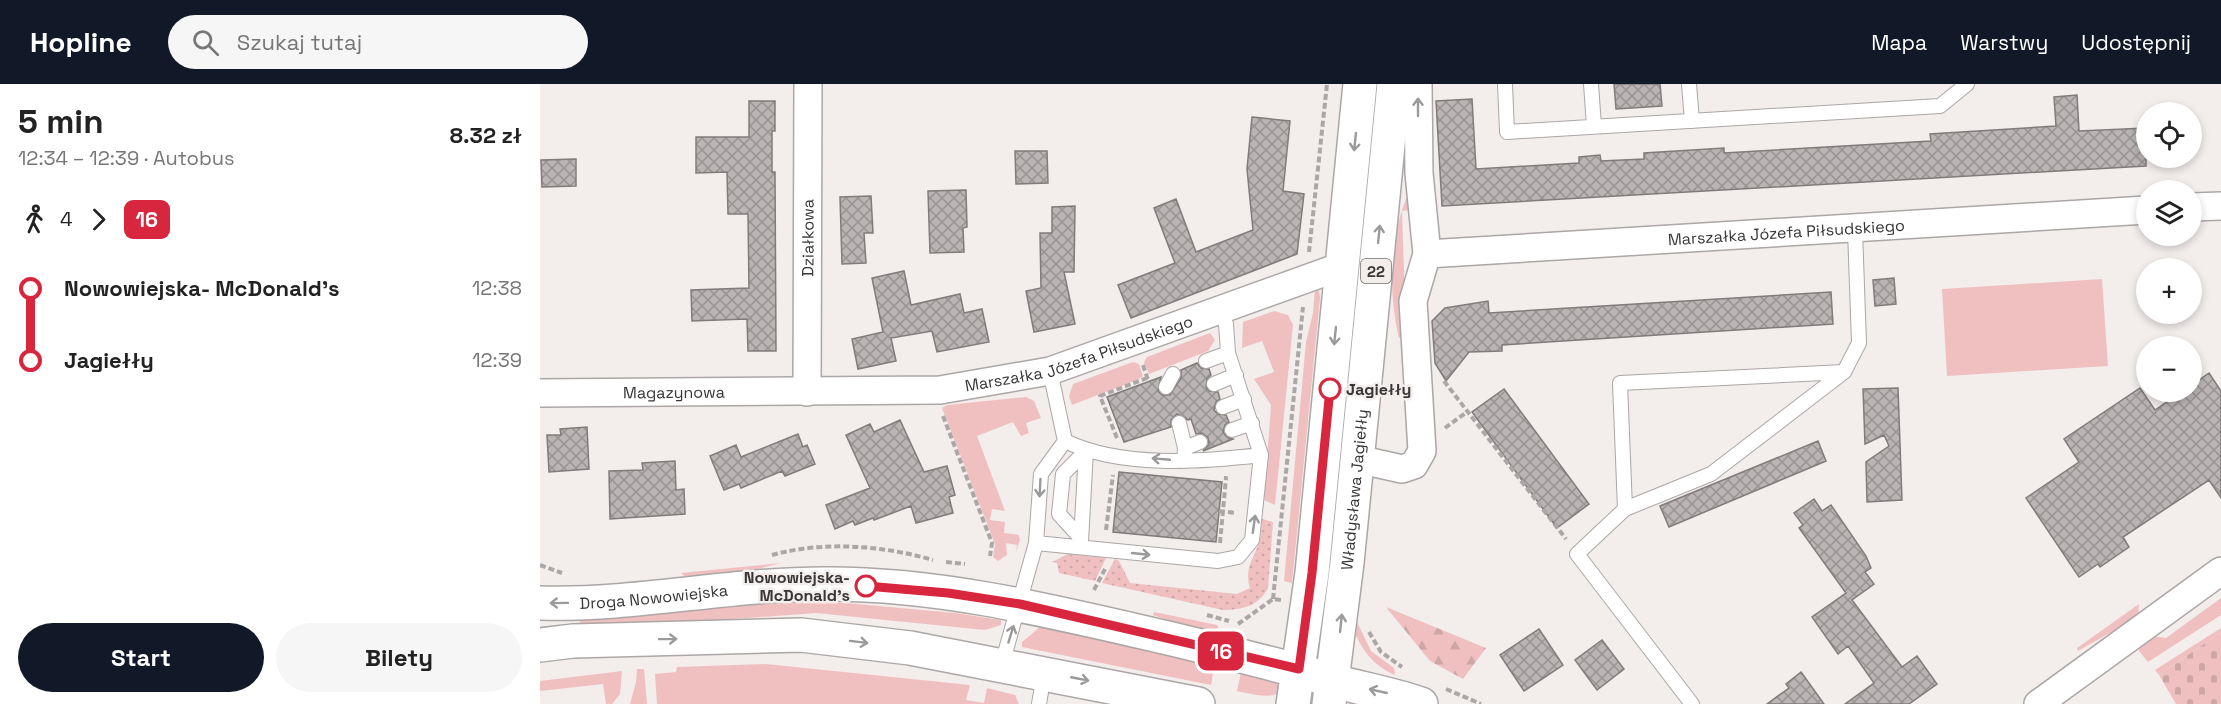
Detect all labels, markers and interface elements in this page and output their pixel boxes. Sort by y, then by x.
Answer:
search box [168,15,588,69]
text: Hopline [30,24,132,60]
icon: search [189,26,222,59]
text: Szukaj tutaj [237,28,362,56]
text: Mapa [1871,29,1927,56]
text: Warstwy [1960,29,2048,56]
text: Udostępnij [2081,29,2191,56]
one-way arrow [1412,98,1424,118]
text: 5 min [18,101,103,143]
map controls [2136,102,2202,402]
button: locate [2136,102,2202,168]
text: 8.32 zł [450,121,522,149]
one-way arrow [1349,132,1360,152]
text: 12:34 – 12:39 · Autobus [18,145,235,171]
button: layers [2136,180,2202,246]
street label: Działkowa [797,199,818,277]
icon: walk [18,203,51,236]
icon: forward [82,203,115,236]
text: 4 [60,206,73,232]
text: 16 [136,206,158,233]
street label: Marszałka Józefa Piłsudskiego [1667,214,1905,250]
one-way arrow [1374,224,1385,244]
button: + [2136,258,2202,324]
road number: 22 [1361,259,1391,283]
text: Nowowiejska- McDonald's [64,274,340,302]
text: 12:38 [472,275,522,301]
street label: Marszałka Józefa Piłsudskiego [963,310,1196,396]
one-way arrow [1329,326,1340,346]
button: − [2136,336,2202,402]
text: Jagiełły [64,346,154,374]
text: 12:39 [472,347,522,373]
marker: Jagiełły [1319,378,1341,400]
place label: Jagiełły [1346,379,1411,400]
street label: Magazynowa [623,381,725,403]
street label: Władysława Jagiełły [1336,408,1373,571]
one-way arrow [1152,453,1172,464]
one-way arrow [1034,478,1045,498]
one-way arrow [1249,514,1260,534]
one-way arrow [1131,549,1151,560]
place label: Nowowiejska- McDonald's [744,567,850,606]
marker: Nowowiejska- McDonald's [855,575,877,597]
street label: Droga Nowowiejska [579,579,729,613]
one-way arrow [549,597,569,609]
one-way arrow [1336,613,1347,633]
button: Start [18,623,264,692]
button: Bilety [276,623,522,692]
one-way arrow [1006,625,1017,644]
line badge: 16 [1194,632,1248,670]
one-way arrow [658,633,678,644]
one-way arrow [848,637,868,648]
text: 16 [1210,638,1232,665]
one-way arrow [1070,674,1089,685]
one-way arrow [1369,685,1388,697]

